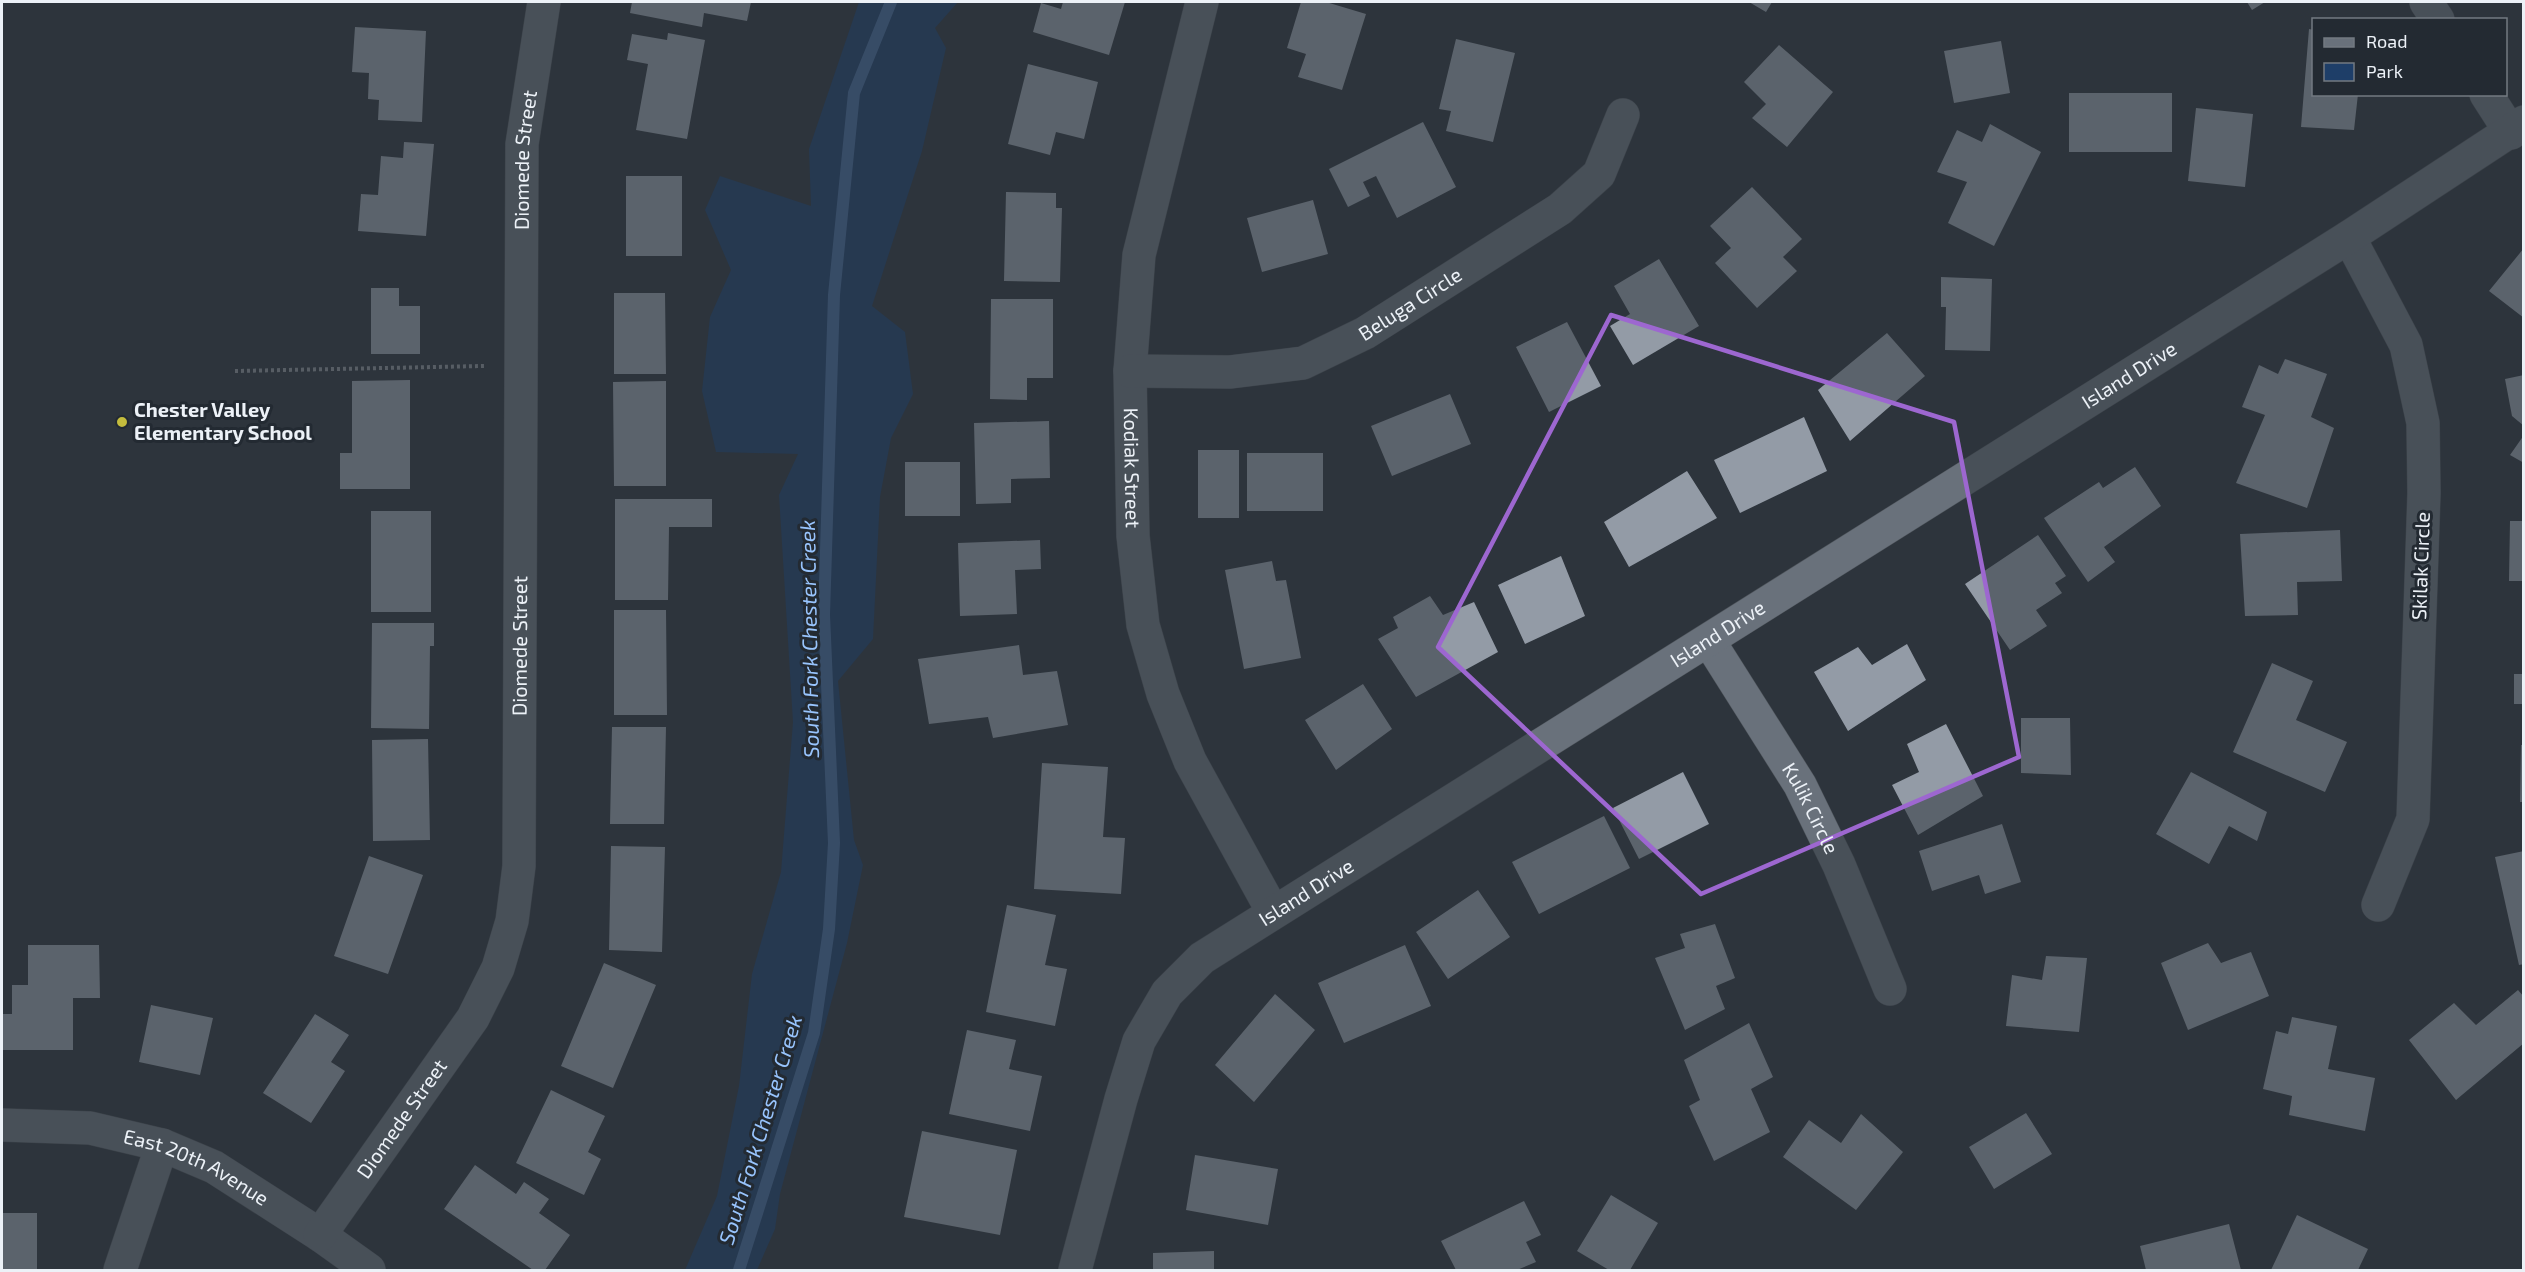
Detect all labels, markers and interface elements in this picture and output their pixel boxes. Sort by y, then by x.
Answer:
legend [2312,18,2507,96]
text: Road [2366,30,2407,52]
text: Park [2366,60,2403,82]
street label: Diomede Street [509,88,541,230]
street label: Beluga Circle [1354,262,1466,345]
street label: Island Drive [2077,336,2180,413]
place label: Chester Valley Elementary School [134,397,312,445]
street label: Kodiak Street [1120,407,1146,529]
marker: Chester Valley Elementary School [115,415,129,429]
street label: Skilak Circle [2406,511,2434,621]
water label: South Fork Chester Creek [794,520,823,758]
street label: Diomede Street [507,575,531,716]
street label: Island Drive [1665,594,1769,672]
street label: Kulik Circle [1778,758,1845,857]
street label: Island Drive [1254,853,1358,930]
water label: South Fork Chester Creek [713,1012,806,1247]
street label: Diomede Street [351,1054,451,1183]
street label: East 20th Avenue [121,1123,274,1210]

